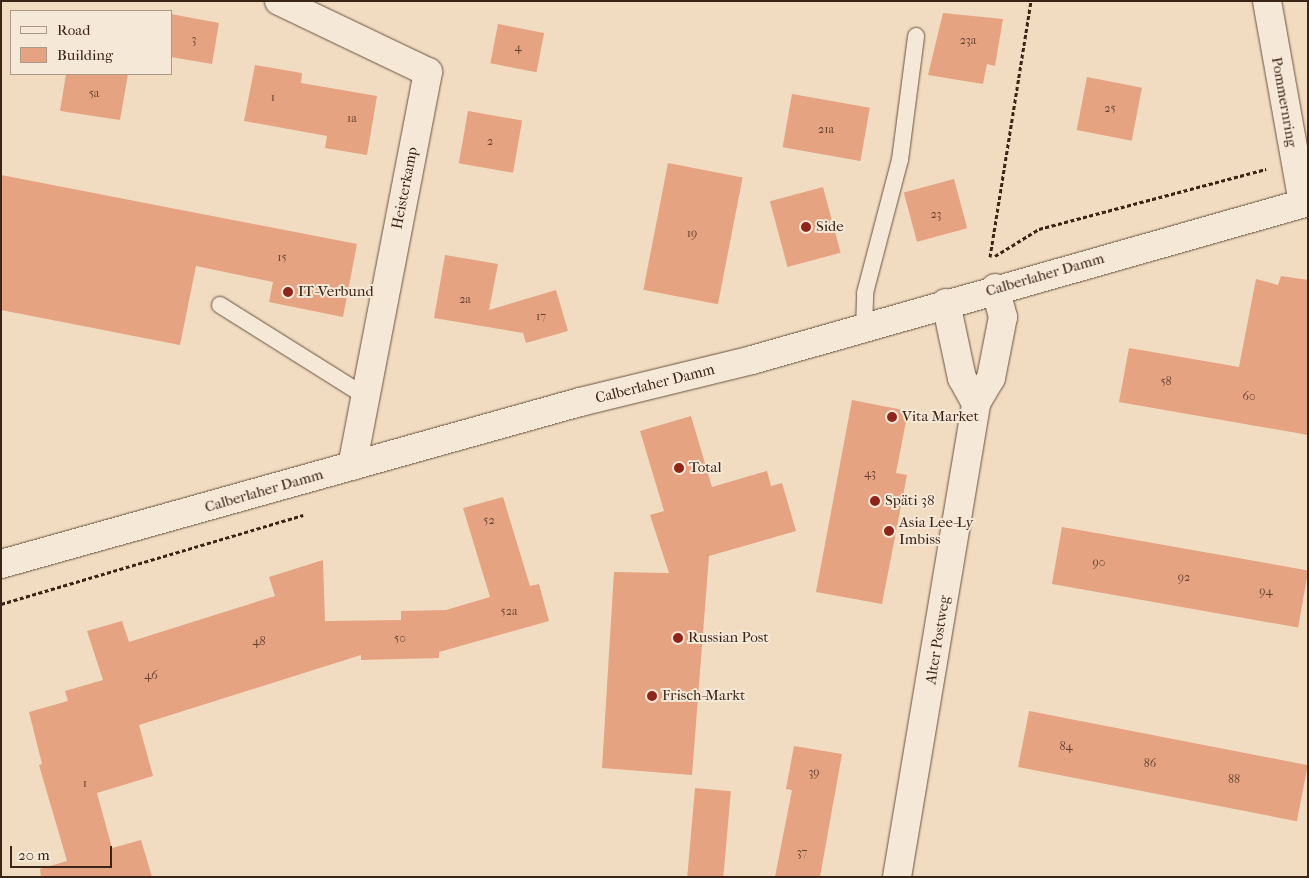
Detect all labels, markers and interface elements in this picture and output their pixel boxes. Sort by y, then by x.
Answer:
legend [10,10,172,75]
text: Road [57,21,90,39]
house number: 3 [192,33,196,47]
house number: 23a [960,34,976,48]
house number: 4 [514,41,522,55]
text: Building [57,46,113,64]
street label: Pommernring [1267,56,1301,148]
house number: 5a [89,87,99,101]
house number: 1 [271,91,275,105]
house number: 25 [1104,102,1116,116]
house number: 1a [347,112,357,126]
house number: 21a [818,123,834,137]
house number: 2 [487,135,493,149]
street label: Heisterkamp [388,145,422,231]
house number: 23 [930,208,942,222]
place label: Side [816,218,844,236]
marker: Side [800,221,812,233]
house number: 19 [687,227,697,241]
street label: Calberlaher Damm [984,249,1106,301]
house number: 15 [277,251,287,265]
place label: IT-Verbund [298,283,374,301]
marker: IT-Verbund [282,286,294,298]
house number: 2a [459,293,471,307]
house number: 17 [536,310,546,324]
street label: Calberlaher Damm [593,360,717,408]
house number: 58 [1160,375,1172,389]
house number: 60 [1242,390,1256,404]
place label: Vita Market [902,408,979,426]
marker: Vita Market [886,411,898,423]
place label: Total [689,459,722,477]
marker: Total [673,462,685,474]
street label: Calberlaher Damm [203,465,325,517]
house number: 43 [864,467,876,481]
place label: Späti 38 [885,492,935,510]
marker: Späti 38 [869,495,881,507]
place label: Asia Lee-Ly Imbiss [899,513,973,548]
house number: 52 [483,514,495,528]
marker: Asia Lee-Ly Imbiss [883,525,895,537]
house number: 90 [1093,556,1105,570]
house number: 92 [1178,571,1190,585]
house number: 94 [1259,585,1273,599]
street label: Alter Postweg [922,594,954,686]
house number: 52a [501,605,517,619]
place label: Russian Post [688,629,769,647]
house number: 50 [394,632,406,646]
marker: Russian Post [672,632,684,644]
house number: 48 [252,635,266,649]
house number: 46 [144,669,158,683]
place label: Frisch-Markt [662,687,745,705]
marker: Frisch-Markt [646,690,658,702]
house number: 84 [1059,740,1073,754]
house number: 86 [1144,757,1156,771]
house number: 39 [808,766,820,780]
house number: 88 [1228,773,1240,787]
house number: 1 [83,777,87,791]
scale bar [12,836,115,868]
text: 20 m [18,846,50,864]
house number: 37 [797,846,807,860]

